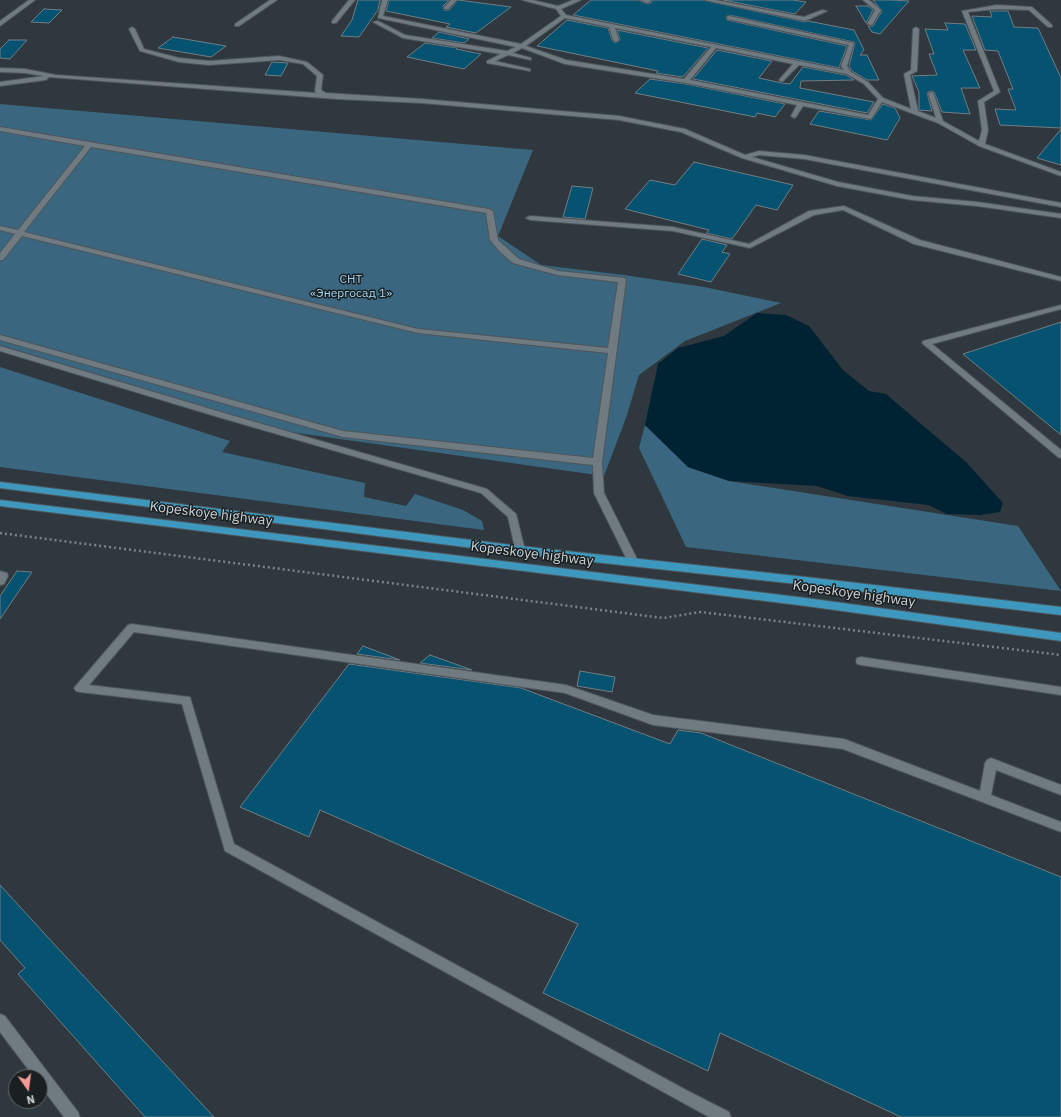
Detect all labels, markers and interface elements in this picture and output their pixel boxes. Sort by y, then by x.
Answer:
park label: СНТ «Энергосад 1» [310,273,392,301]
street label: Kopeskoye highway [149,498,273,530]
street label: Kopeskoye highway [470,538,594,570]
street label: Kopeskoye highway [792,577,916,611]
north arrow [8,1069,48,1109]
text: N [25,1092,36,1107]

